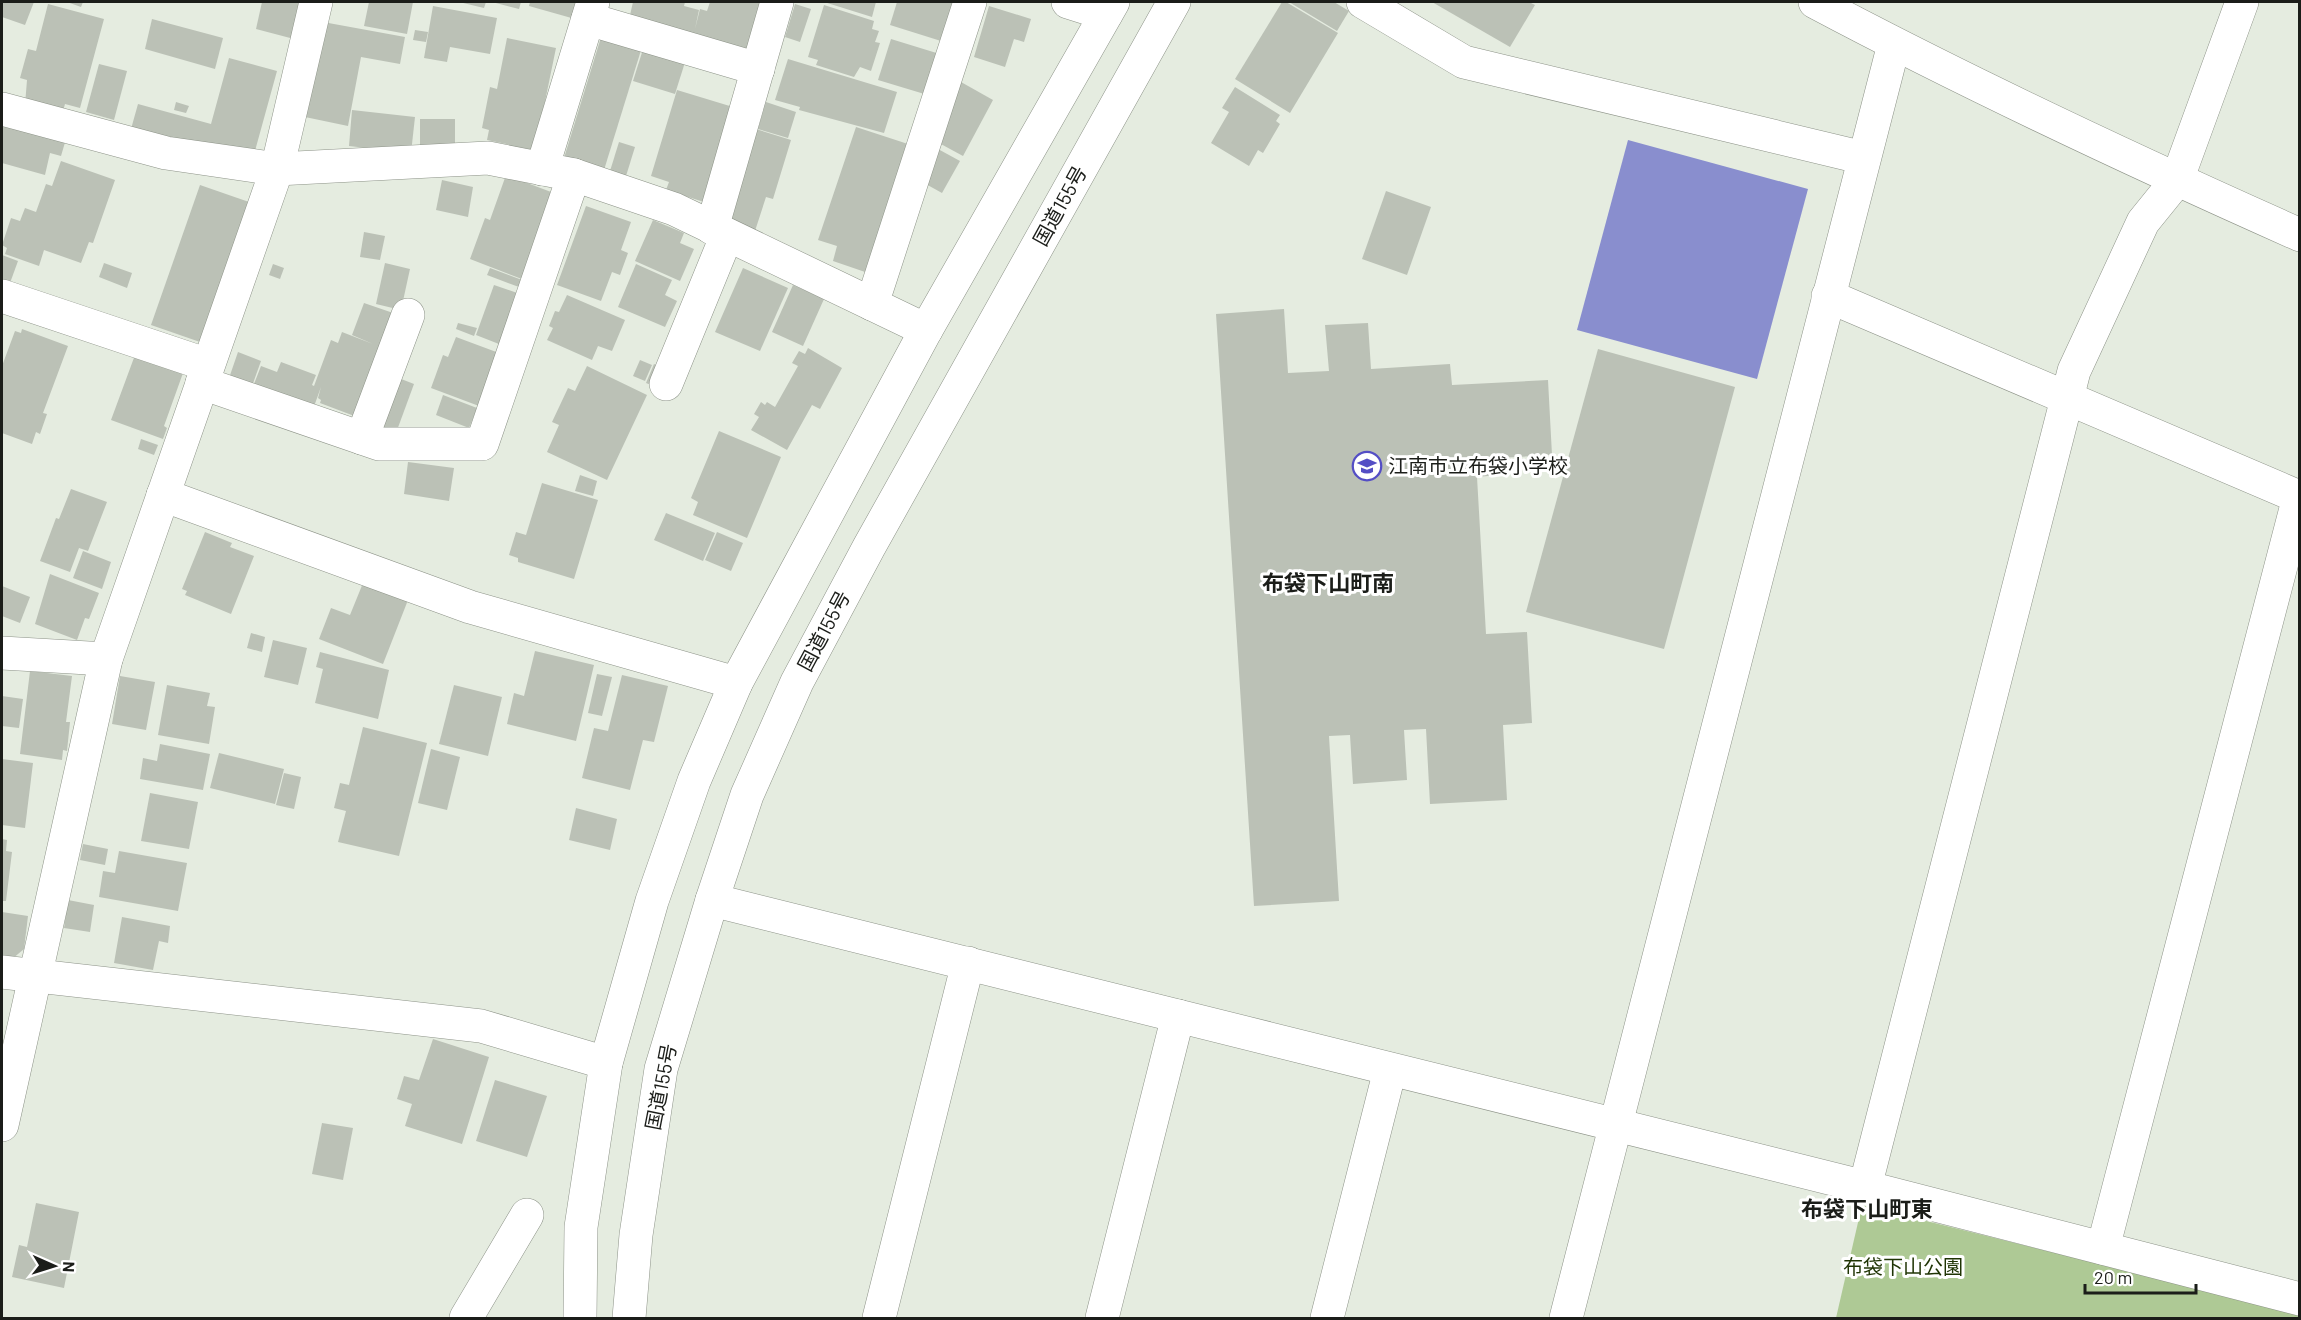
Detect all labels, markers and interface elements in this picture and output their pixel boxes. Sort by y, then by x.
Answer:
street label: 国道155号 [1027,161,1091,250]
school or university icon: 江南市立布袋小学校 [1351,450,1383,482]
place label: 江南市立布袋小学校 [1388,453,1568,477]
district label: 布袋下山町南 [1262,569,1394,595]
street label: 国道155号 [792,586,854,675]
street label: 国道155号 [640,1042,680,1132]
district label: 布袋下山町東 [1801,1195,1933,1221]
north arrow [24,1236,84,1296]
park label: 布袋下山公園 [1843,1254,1963,1278]
scale bar [2085,1257,2196,1295]
text: N [60,1261,79,1273]
text: 20 m [2094,1266,2132,1288]

